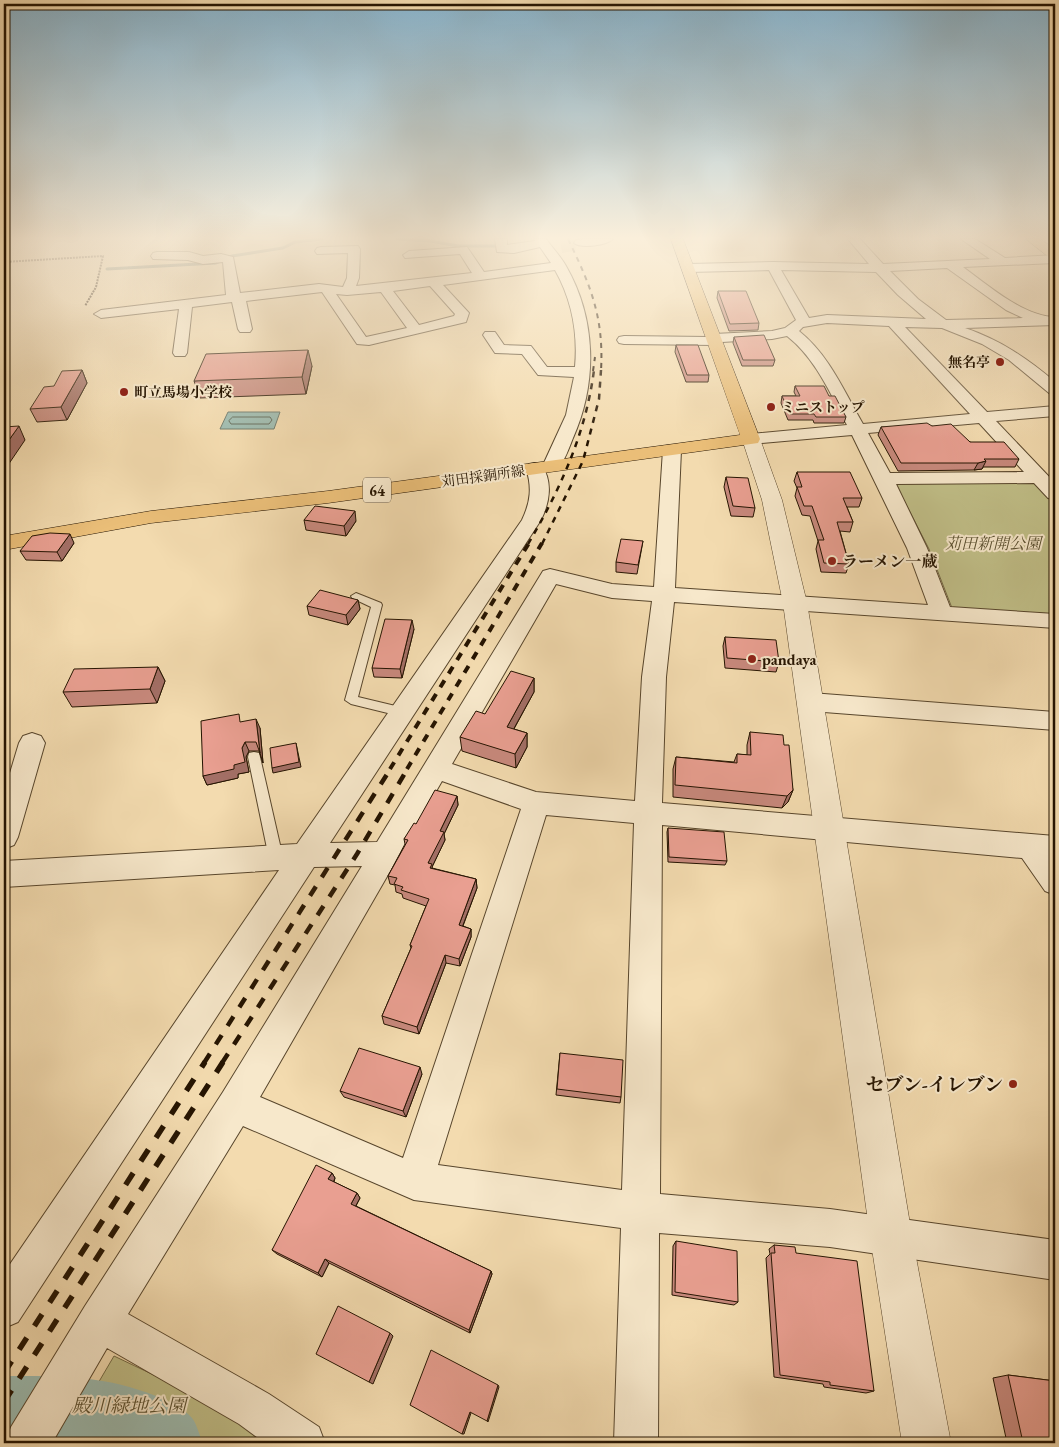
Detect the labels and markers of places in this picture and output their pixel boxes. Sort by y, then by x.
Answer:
place label: 無名亭 [948,353,990,371]
marker: 無名亭 [994,356,1006,368]
place label: 町立馬場小学校 [134,383,232,401]
marker: 町立馬場小学校 [118,386,130,398]
place label: ミニストップ [781,398,865,416]
marker: ミニストップ [765,401,777,413]
place label: ラーメン一蔵 [842,551,937,572]
marker: ラーメン一蔵 [826,555,838,567]
place label: pandaya [762,649,818,670]
marker: pandaya [746,653,758,665]
place label: セブン-イレブン [866,1072,1003,1097]
marker: セブン-イレブン [1007,1078,1019,1090]

